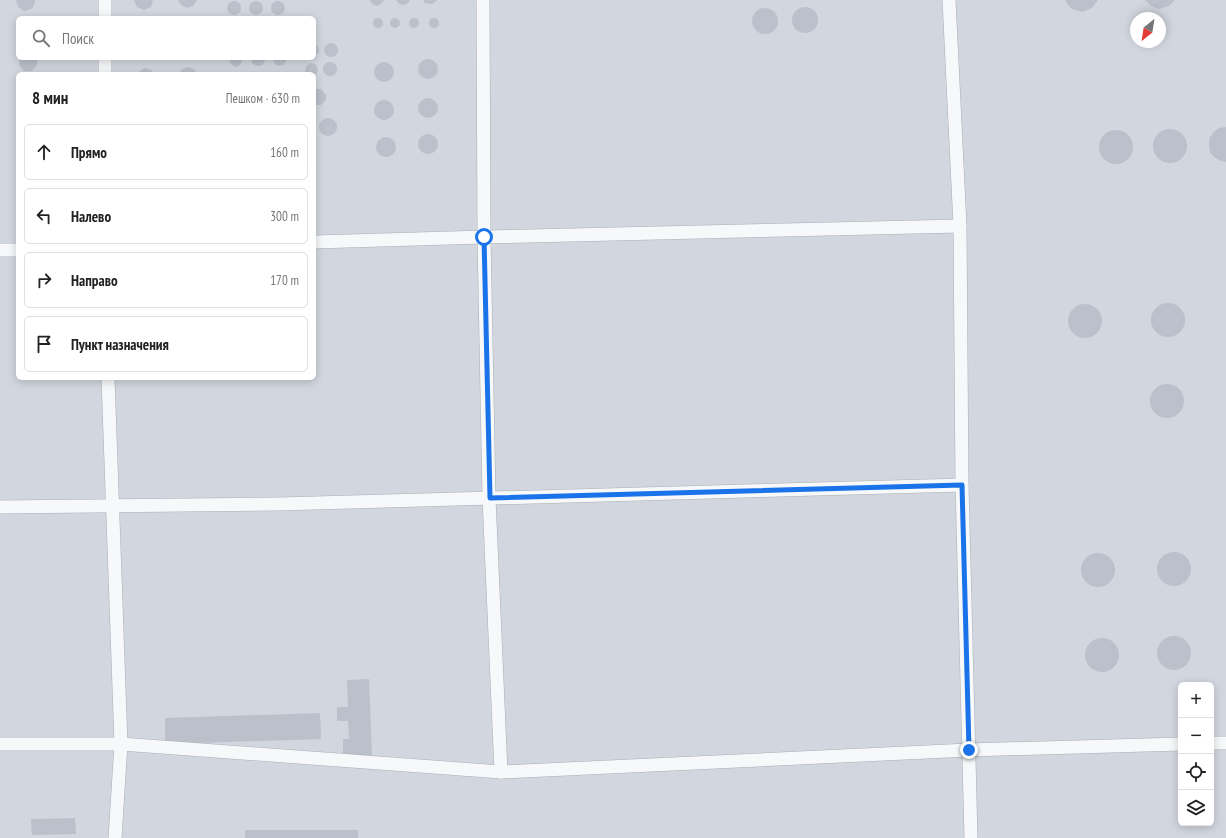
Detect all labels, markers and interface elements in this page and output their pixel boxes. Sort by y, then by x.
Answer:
north arrow [1130,12,1166,48]
search box [16,16,316,60]
icon: search [30,27,52,49]
text: Поиск [62,29,94,48]
text: 8 мин [32,87,68,109]
text: Пешком · 630 m [226,90,300,107]
icon: ahead [33,141,55,163]
text: Прямо [71,143,107,162]
text: 160 m [270,144,299,161]
icon: left [33,205,55,227]
text: Налево [71,207,111,226]
text: 300 m [270,208,299,225]
route start [475,228,493,246]
icon: right [33,269,55,291]
text: Направо [71,271,118,290]
text: 170 m [270,272,299,289]
icon: arrive [33,333,55,355]
text: Пункт назначения [71,335,169,354]
map controls [1178,682,1214,826]
button: + [1178,682,1214,718]
button: − [1178,718,1214,754]
route end [960,741,978,759]
button: locate [1178,754,1214,790]
button: layers [1178,790,1214,826]

